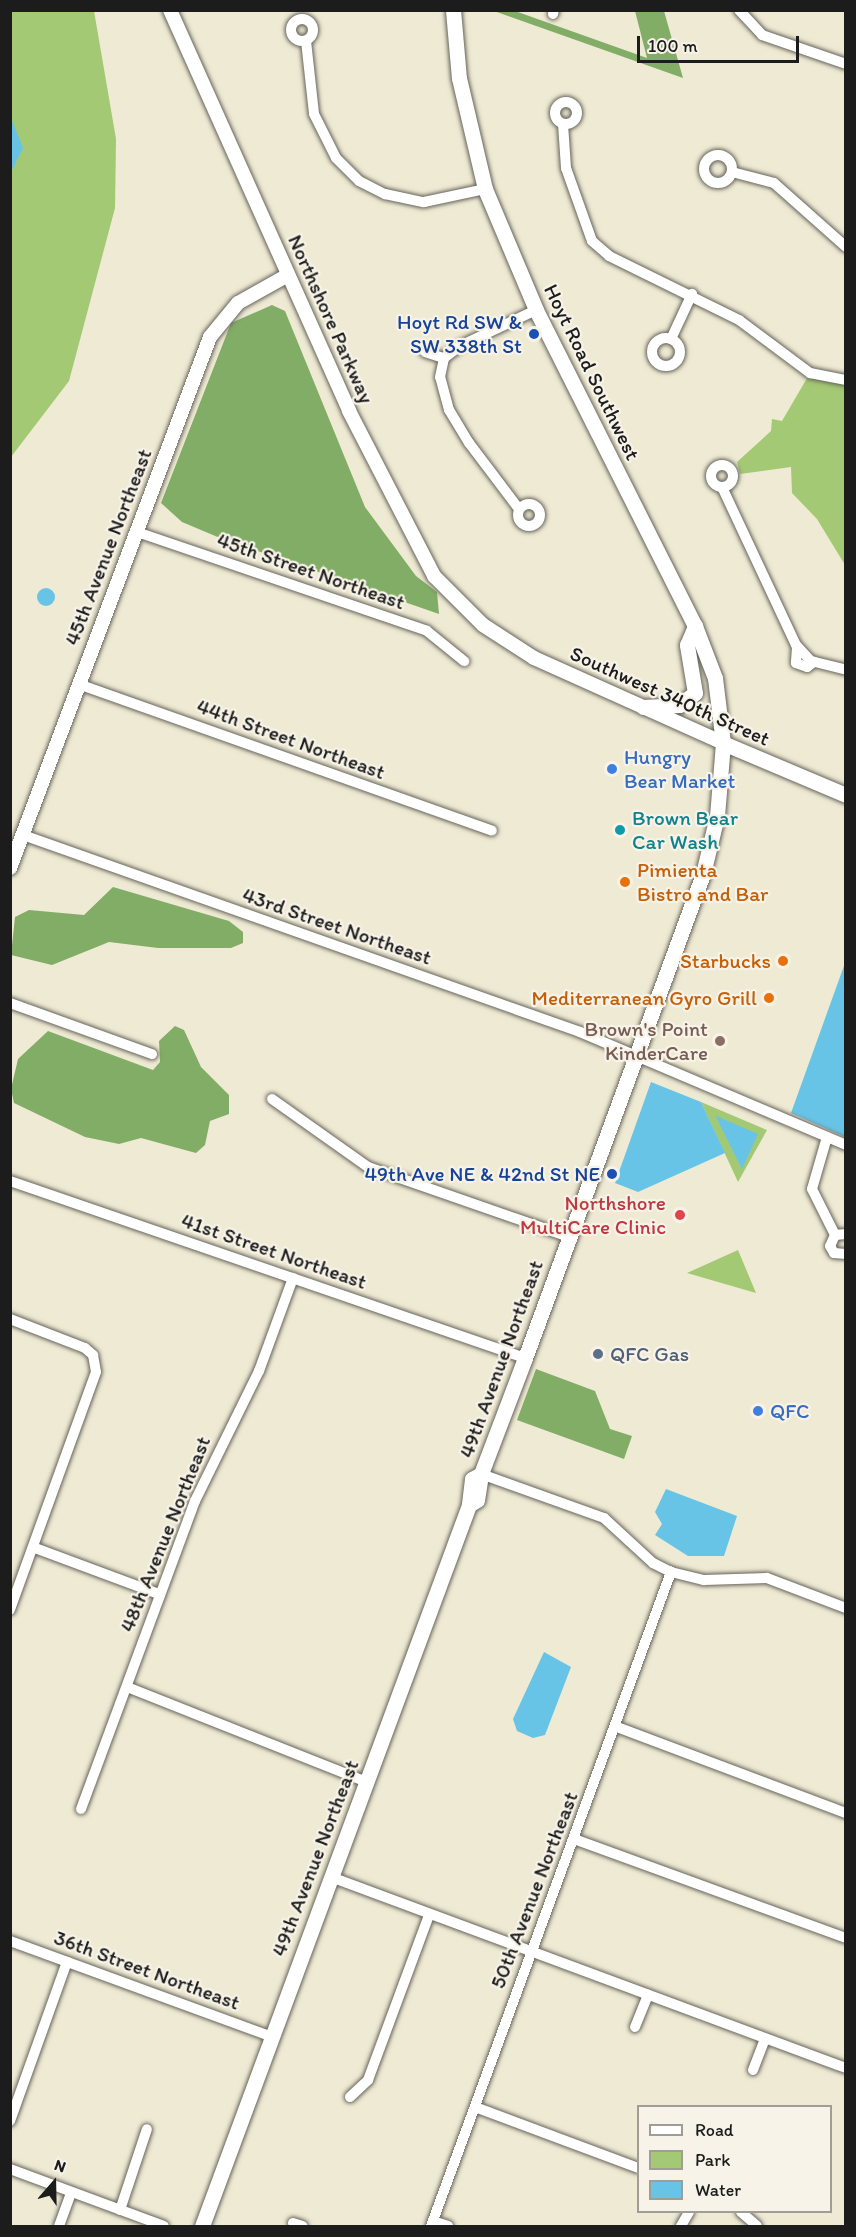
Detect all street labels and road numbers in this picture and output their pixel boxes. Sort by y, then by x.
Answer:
street label: Northshore Parkway [282,231,380,407]
street label: Hoyt Road Southwest [539,280,645,464]
street label: 45th Avenue Northeast [59,446,157,648]
street label: 45th Street Northeast [213,527,409,615]
street label: Southwest 340th Street [567,641,773,751]
street label: 44th Street Northeast [193,693,389,785]
street label: 43rd Street Northeast [239,882,435,970]
street label: 41st Street Northeast [178,1207,370,1295]
street label: 49th Avenue Northeast [454,1257,548,1461]
street label: 48th Avenue Northeast [114,1433,216,1635]
street label: 49th Avenue Northeast [266,1757,364,1959]
street label: 50th Avenue Northeast [485,1788,583,1992]
street label: 36th Street Northeast [50,1925,244,2015]

